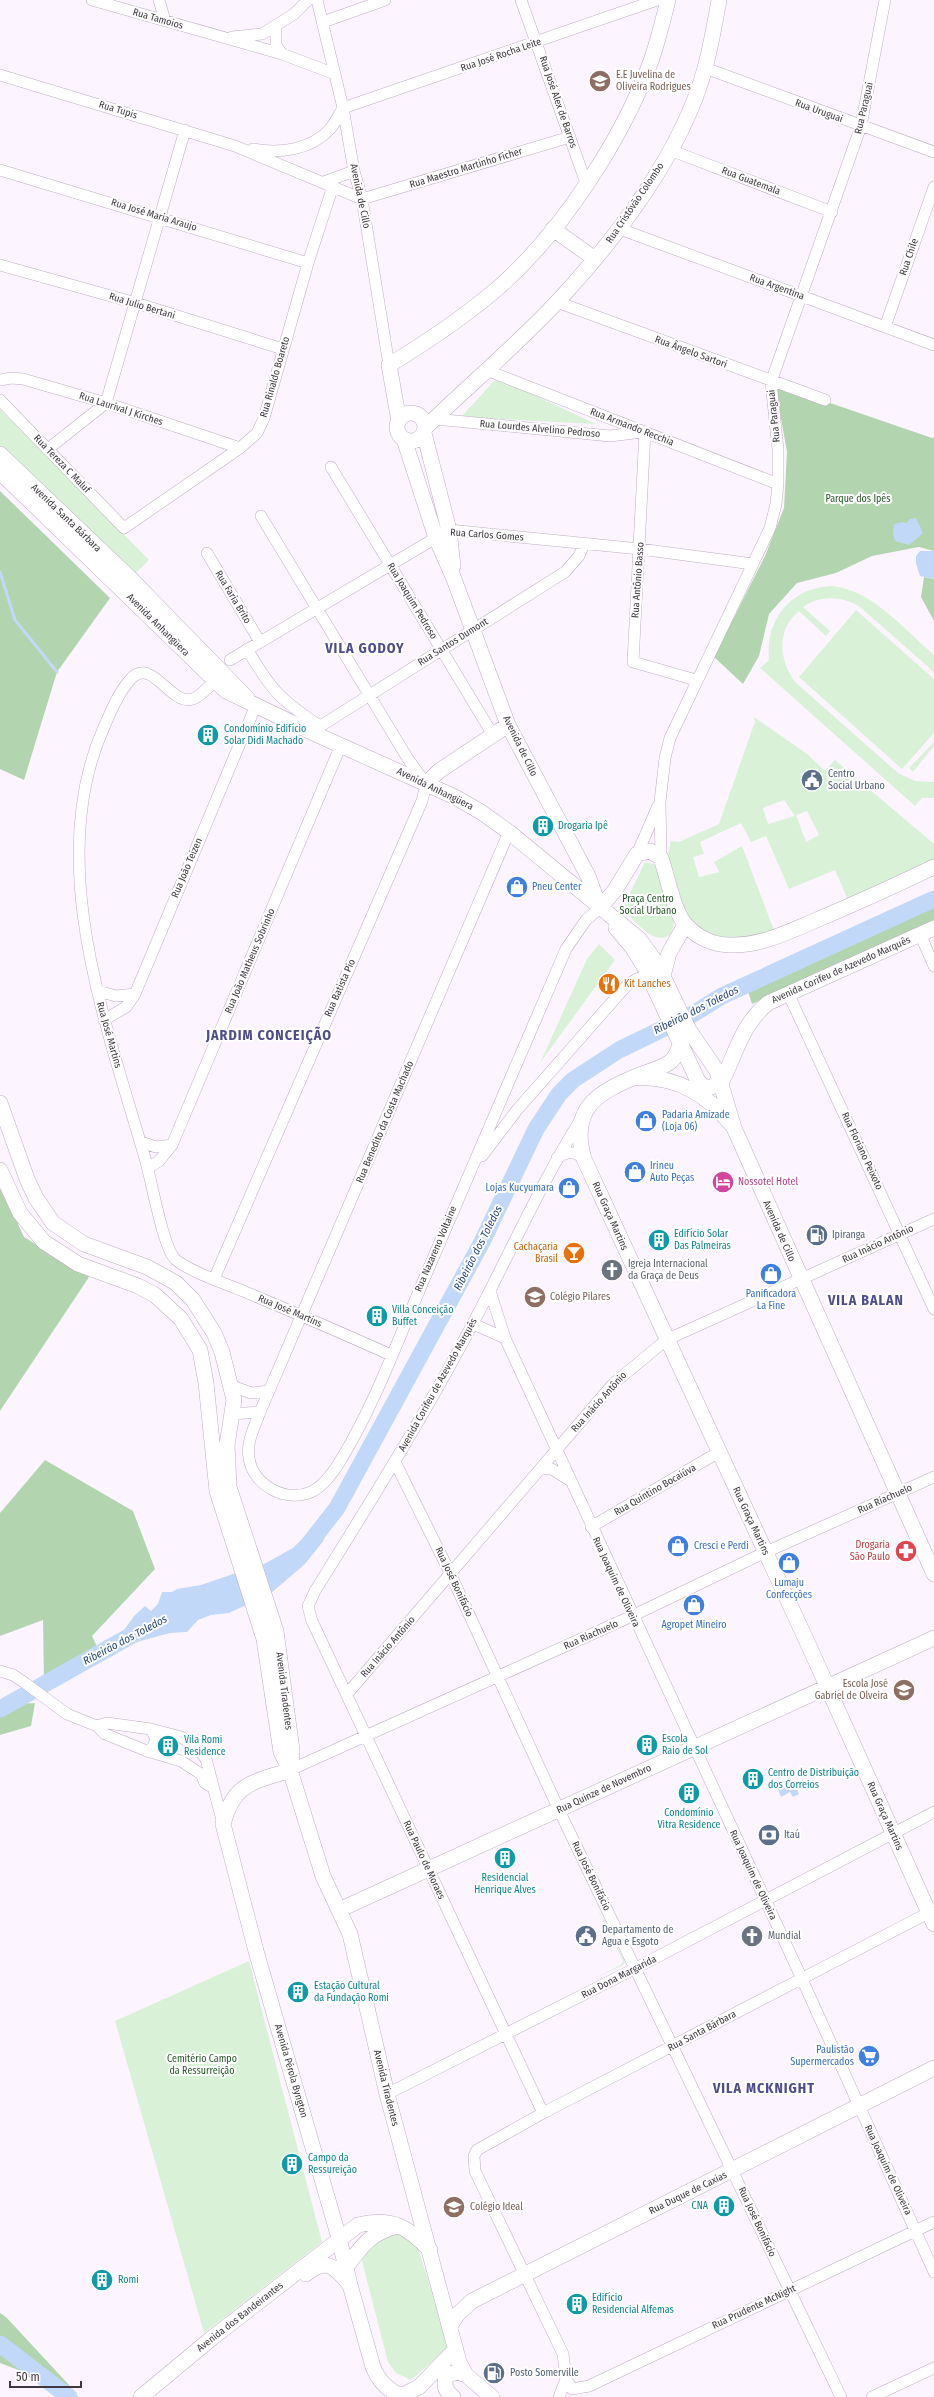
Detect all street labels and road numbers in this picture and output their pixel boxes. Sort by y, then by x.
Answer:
street label: Rua Tamoios [131,6,185,32]
street label: Rua José Rocha Leite [459,36,543,74]
street label: Rua José Alex de Barros [537,55,579,149]
street label: Rua Paraguai [852,81,876,135]
street label: Rua Uruguai [794,97,844,125]
street label: Rua Tupis [97,98,139,122]
street label: Rua Maestro Martinho Ficher [408,145,524,191]
street label: Rua Cristóvão Colombo [604,160,666,246]
street label: Avenida de Cillo [347,163,373,229]
street label: Rua Guatemala [720,164,782,198]
street label: Rua José Maria Araujo [110,196,198,234]
street label: Rua Chile [897,237,921,277]
street label: Rua Argentina [748,272,806,302]
street label: Rua Julio Bertani [108,290,176,322]
street label: Rua Ângelo Sartori [653,332,729,371]
street label: Rua Rinaldo Boareto [258,335,292,419]
street label: Rua Paraguai [765,389,783,443]
street label: Rua Laurival J Kirches [78,390,164,428]
street label: Rua Armando Recchia [588,405,676,449]
street label: Rua Lourdes Alvelino Pedroso [479,418,601,440]
street label: Rua Tereza C Maluf [31,432,93,496]
street label: Avenida Santa Bárbara [29,481,104,555]
street label: Rua Carlos Gomes [450,526,524,544]
street label: Rua Antônio Basso [629,542,647,618]
street label: Rua Joaquim Pedroso [384,561,440,641]
street label: Rua Faria Brito [212,568,254,626]
street label: Avenida Anhangüera [124,591,192,659]
street label: Rua Santos Dumont [416,615,491,668]
street label: Avenida de Cillo [500,714,540,778]
street label: Avenida Anhangüera [395,765,475,813]
street label: Rua João Teizen [169,836,205,900]
street label: Rua João Matheus Sobrinho [222,907,278,1015]
street label: Avenida Corifeu de Azevedo Marquês [770,934,912,1006]
street label: Rua Batista Pio [322,957,358,1019]
street label: Rua José Martins [94,1001,124,1069]
street label: Rua Benedito da Costa Machado [354,1059,416,1185]
street label: Rua Floriano Peixoto [839,1110,885,1192]
street label: Rua Graça Martins [589,1180,631,1252]
street label: Avenida de Cillo [760,1199,798,1263]
street label: Rua Nazareno Voltaine [412,1204,460,1294]
street label: Rua Inácio Antônio [841,1222,915,1266]
street label: Rua José Martins [256,1292,324,1330]
street label: Avenida Corifeu de Azevedo Marquês [396,1316,480,1454]
street label: Rua Inácio Antônio [569,1369,629,1435]
street label: Rua Quintino Bocaiúva [611,1461,698,1518]
street label: Rua Riachuelo [856,1482,914,1516]
street label: Rua Graça Martins [730,1485,772,1557]
street label: Rua Joaquim de Oliveira [590,1535,642,1629]
street label: Rua José Bonifácio [433,1545,475,1619]
street label: Rua Inácio Antônio [358,1614,418,1680]
street label: Rua Riachuelo [562,1618,620,1652]
street label: Avenida Tiradentes [273,1651,295,1731]
street label: Rua Quinze de Novembro [555,1762,653,1816]
street label: Rua Graça Martins [864,1780,906,1852]
street label: Rua Paulo de Moraes [401,1819,447,1901]
street label: Rua Joaquim de Oliveira [727,1828,779,1922]
street label: Rua José Bonifácio [569,1839,613,1913]
street label: Rua Dona Margarida [579,1953,659,2001]
street label: Rua Santa Bárbara [666,2008,738,2054]
street label: Avenida Pérola Byngton [272,2023,310,2119]
street label: Avenida Tiradentes [371,2049,401,2127]
street label: Rua Joaquim de Oliveira [862,2123,914,2217]
street label: Rua Duque de Caxias [647,2169,729,2217]
street label: Rua José Bonifácio [736,2185,778,2259]
street label: Avenida dos Bandeirantes [194,2280,286,2354]
street label: Rua Prudente McNight [710,2282,798,2332]

